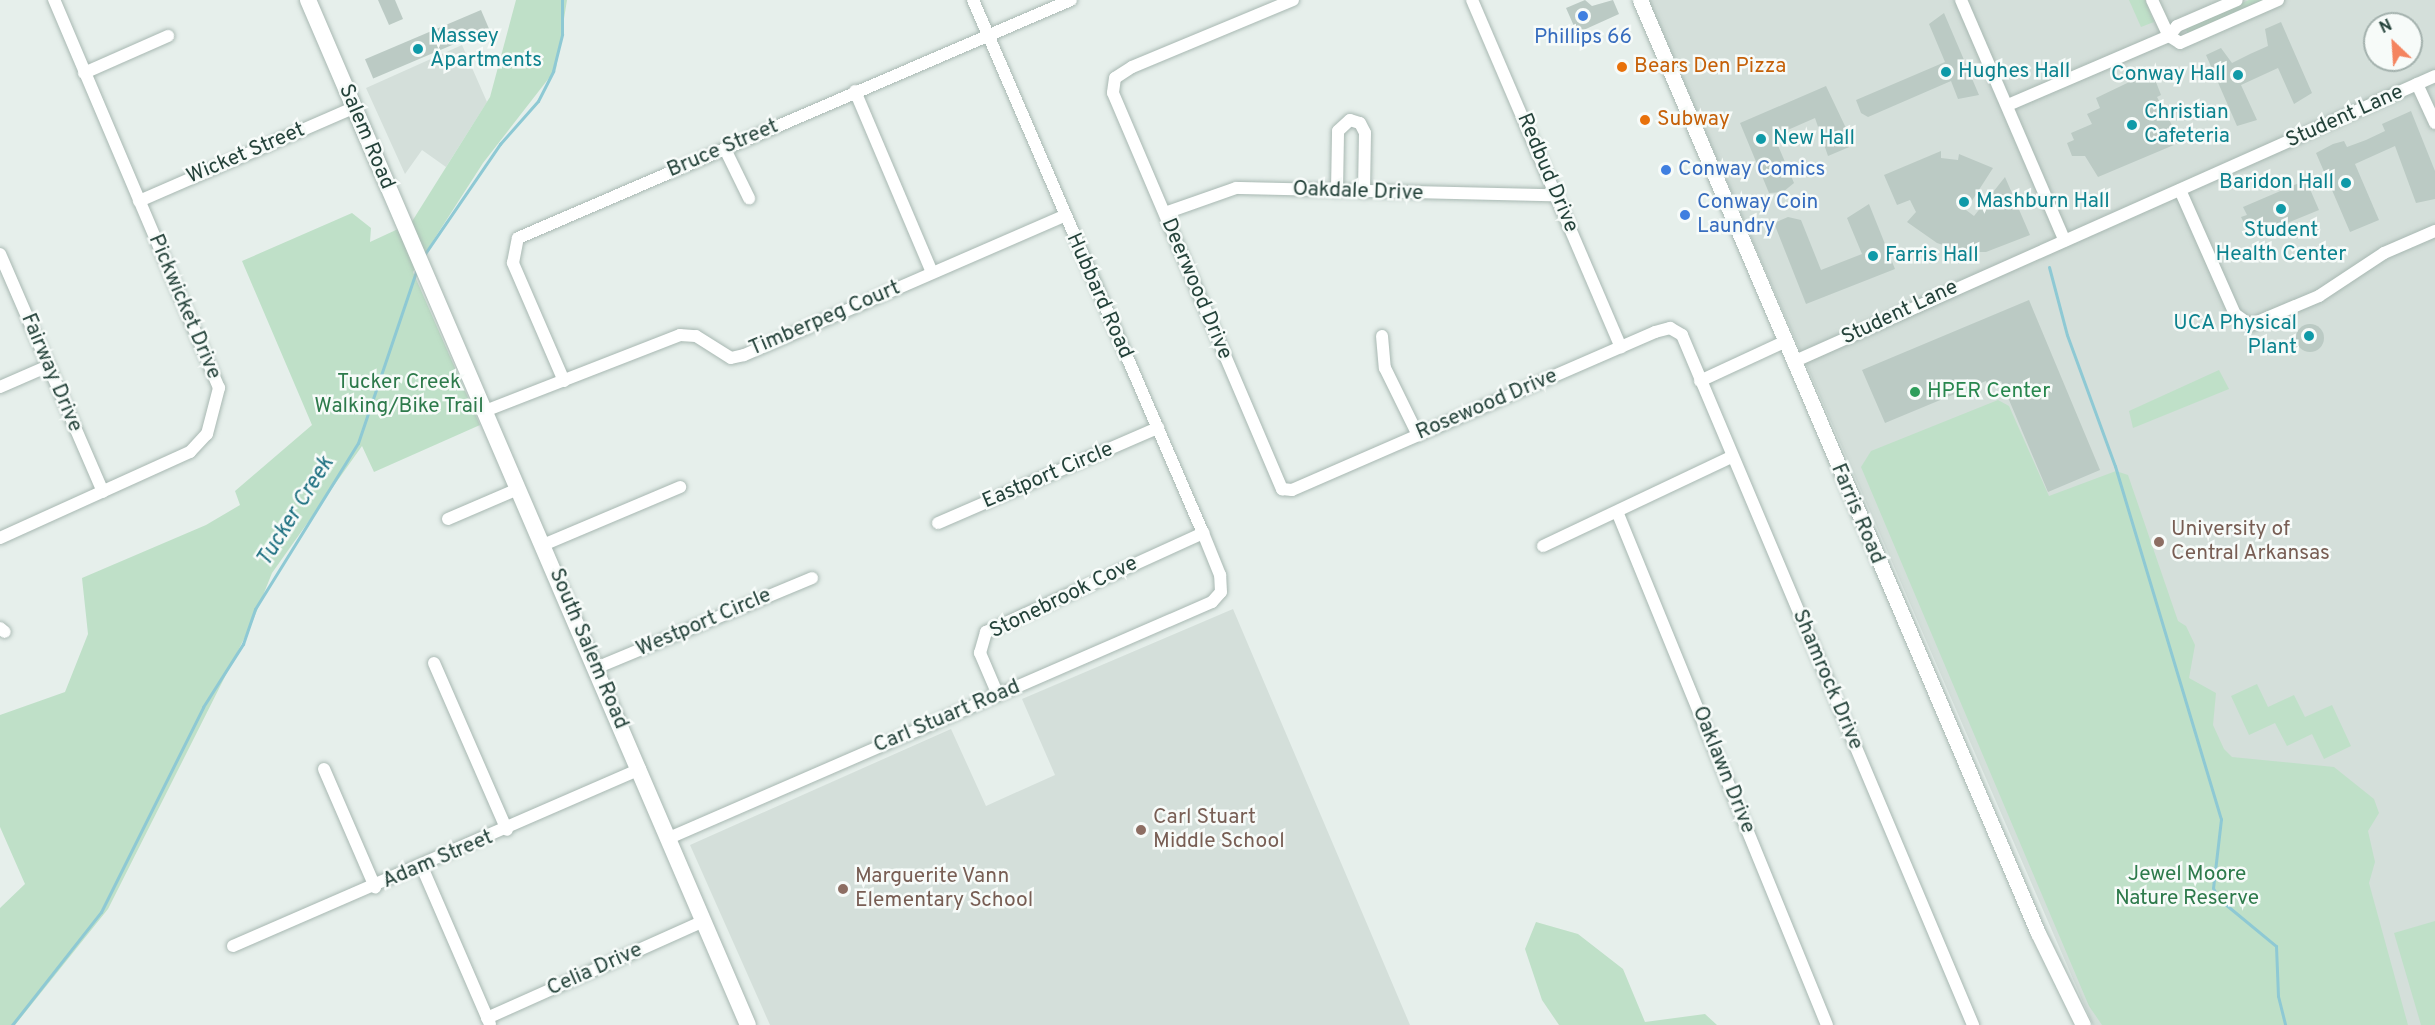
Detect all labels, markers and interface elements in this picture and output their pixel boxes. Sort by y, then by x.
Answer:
marker: Phillips 66 [1576,9,1590,23]
north arrow [2363,12,2423,72]
text: N [2377,16,2396,39]
place label: Massey Apartments [430,24,542,74]
place label: Phillips 66 [1534,25,1632,51]
marker: Massey Apartments [411,42,425,56]
place label: Bears Den Pizza [1634,54,1786,80]
place label: Hughes Hall [1958,59,2070,85]
marker: Bears Den Pizza [1615,60,1629,74]
place label: Conway Hall [2111,62,2226,88]
marker: Hughes Hall [1939,65,1953,79]
marker: Conway Hall [2231,68,2245,82]
street label: Student Lane [2282,80,2408,154]
street label: Salem Road [333,81,399,193]
place label: Christian Cafeteria [2144,100,2230,150]
place label: Subway [1657,107,1730,133]
street label: Redbud Drive [1511,110,1583,236]
marker: Subway [1638,113,1652,127]
street label: Bruce Street [664,114,782,184]
street label: Wicket Street [183,118,309,190]
marker: Christian Cafeteria [2125,118,2139,132]
place label: New Hall [1773,126,1855,152]
marker: New Hall [1754,132,1768,146]
place label: Conway Comics [1678,157,1825,183]
marker: Conway Comics [1659,163,1673,177]
place label: Baridon Hall [2219,170,2334,196]
marker: Baridon Hall [2339,176,2353,190]
street label: Oakdale Drive [1292,177,1424,207]
place label: Mashburn Hall [1976,189,2110,215]
place label: Conway Coin Laundry [1697,190,1818,240]
marker: Mashburn Hall [1957,195,1971,209]
marker: Student Health Center [2274,202,2288,216]
marker: Conway Coin Laundry [1678,208,1692,222]
street label: Deerwood Drive [1155,215,1237,363]
place label: Student Health Center [2216,218,2346,268]
street label: Hubbard Road [1060,229,1138,363]
street label: Pickwicket Drive [142,231,226,383]
place label: Farris Hall [1885,243,1979,269]
marker: Farris Hall [1866,249,1880,263]
street label: Student Lane [1838,275,1962,351]
street label: Timberpeg Court [746,276,904,362]
street label: Fairway Drive [15,310,87,436]
place label: UCA Physical Plant [2172,311,2297,361]
marker: UCA Physical Plant [2302,329,2316,343]
street label: Rosewood Drive [1413,364,1561,446]
park label: Tucker Creek Walking/Bike Trail [314,370,484,420]
place label: HPER Center [1927,379,2050,405]
marker: HPER Center [1908,385,1922,399]
street label: Eastport Circle [979,437,1117,515]
water label: Tucker Creek [252,452,340,572]
street label: Farris Road [1825,460,1889,568]
place label: University of Central Arkansas [2171,517,2331,567]
marker: University of Central Arkansas [2152,535,2166,549]
street label: Stonebrook Cove [986,551,1142,645]
street label: South Salem Road [543,565,633,733]
street label: Westport Circle [633,583,775,663]
street label: Shamrock Drive [1786,606,1868,754]
street label: Carl Stuart Road [870,675,1024,759]
street label: Oaklawn Drive [1686,703,1760,837]
place label: Carl Stuart Middle School [1153,805,1285,855]
marker: Carl Stuart Middle School [1134,823,1148,837]
street label: Adam Street [379,825,497,895]
park label: Jewel Moore Nature Reserve [2115,862,2259,912]
place label: Marguerite Vann Elementary School [855,864,1033,914]
marker: Marguerite Vann Elementary School [836,882,850,896]
street label: Celia Drive [543,938,647,1002]

